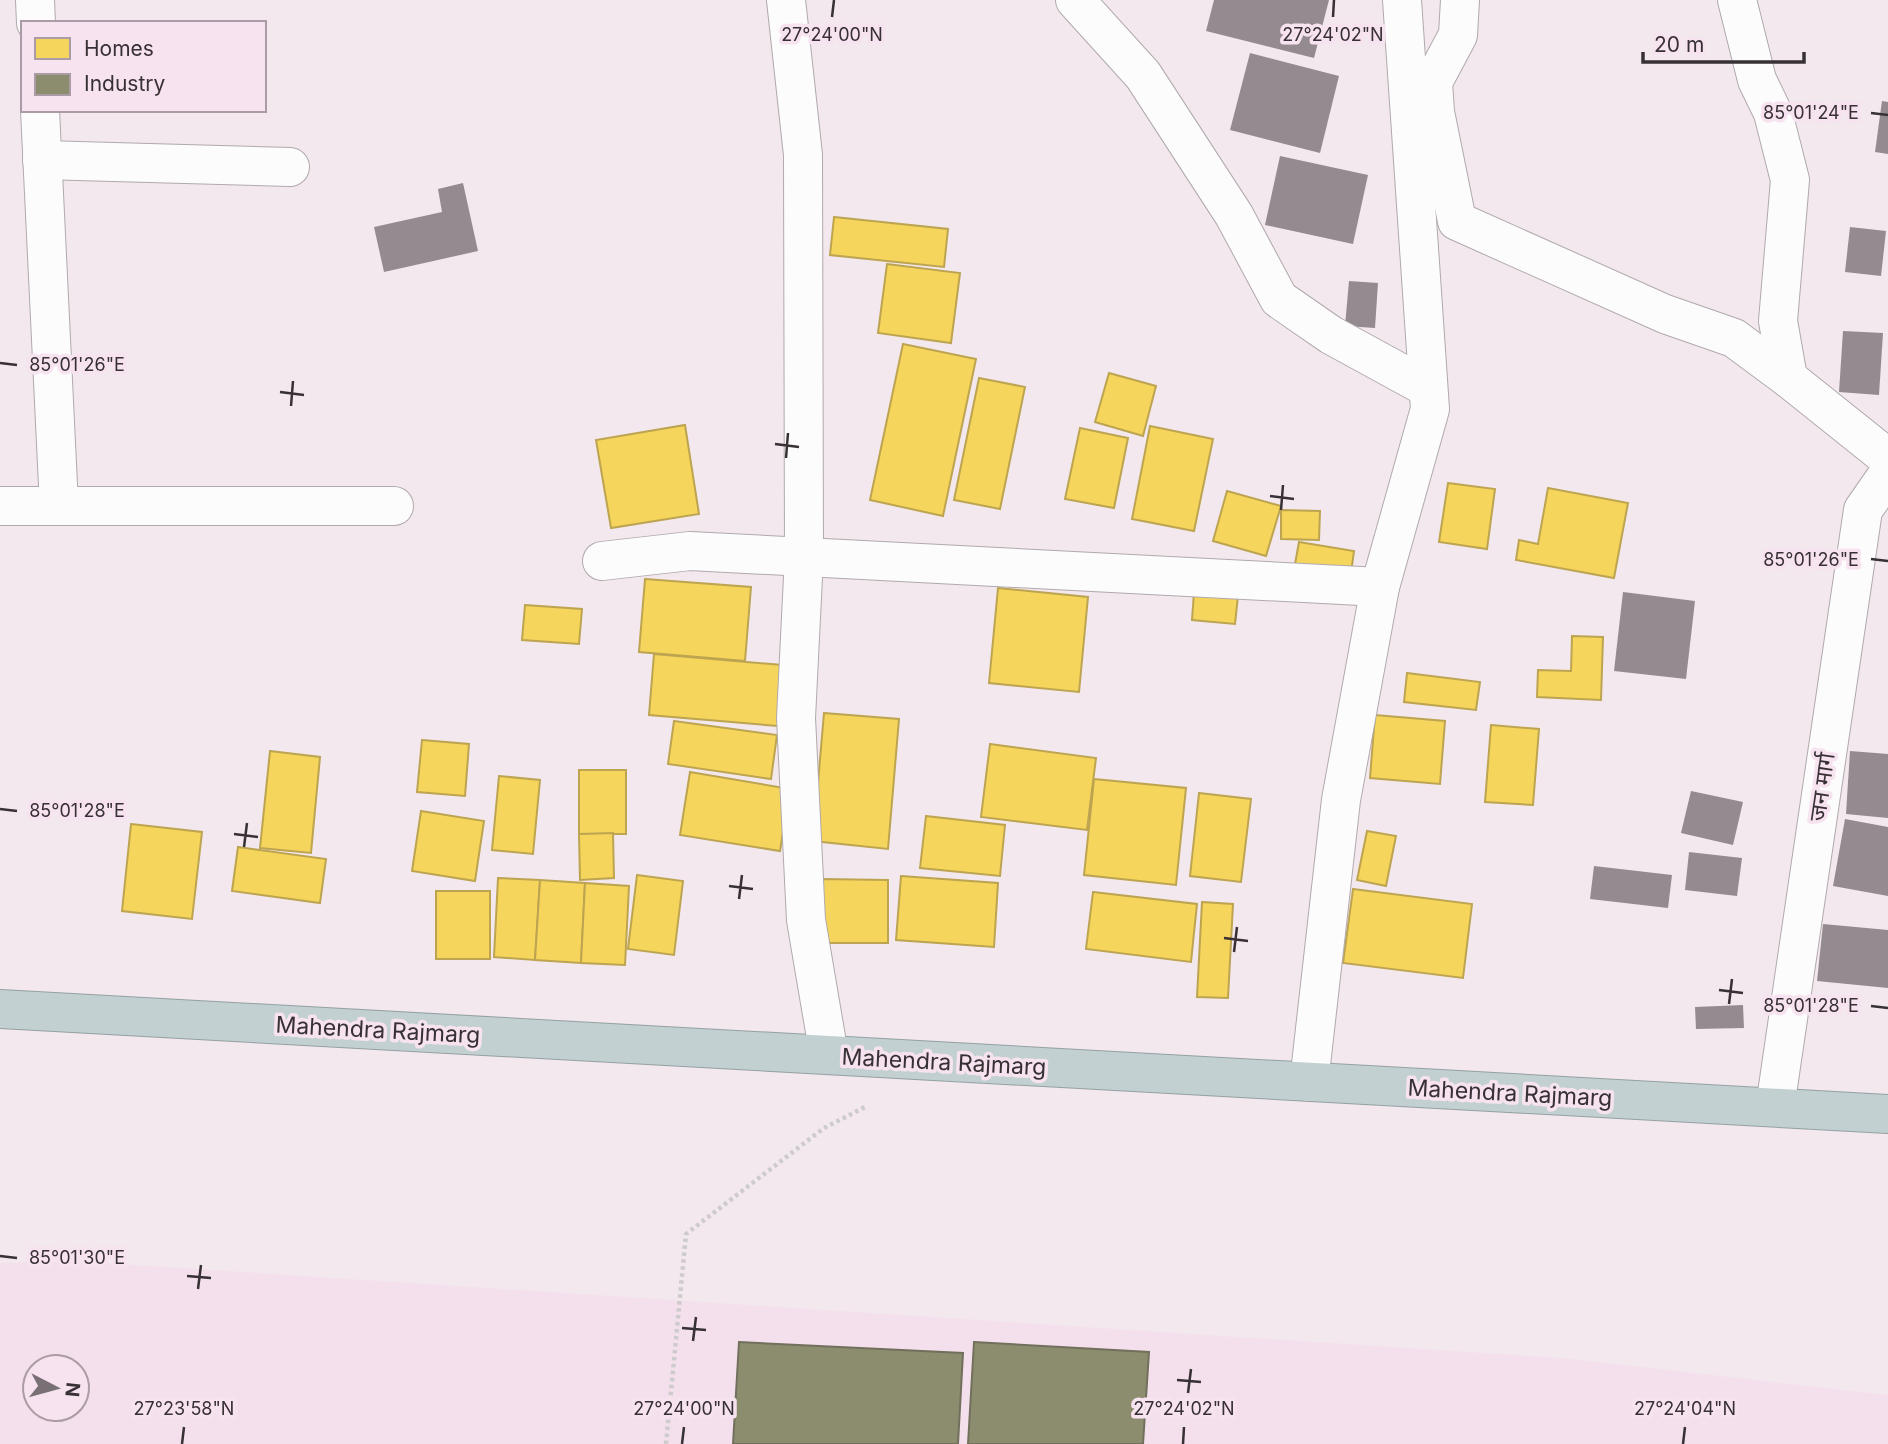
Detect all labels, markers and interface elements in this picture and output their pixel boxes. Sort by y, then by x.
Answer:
legend [21,21,266,112]
scale bar [1643,21,1804,65]
text: 27°24'00"N [781,24,883,45]
text: 27°24'02"N [1282,24,1384,45]
text: 20 m [1654,32,1704,57]
text: Homes [84,36,154,61]
text: Industry [84,71,166,96]
text: 85°01'24"E [1763,102,1859,123]
text: 85°01'26"E [29,354,125,375]
text: 85°01'26"E [1763,549,1859,570]
street label: जन मार्ग [1803,750,1841,823]
text: 85°01'28"E [29,800,125,821]
text: 85°01'28"E [1763,995,1859,1016]
street label: Mahendra Rajmarg [275,1011,481,1049]
street label: Mahendra Rajmarg [841,1043,1047,1081]
street label: Mahendra Rajmarg [1407,1074,1613,1112]
text: 85°01'30"E [29,1247,125,1268]
north arrow [21,1353,91,1423]
text: N [60,1381,85,1398]
text: 27°23'58"N [134,1398,234,1419]
text: 27°24'00"N [633,1398,735,1419]
text: 27°24'02"N [1133,1398,1235,1419]
text: 27°24'04"N [1634,1398,1736,1419]

